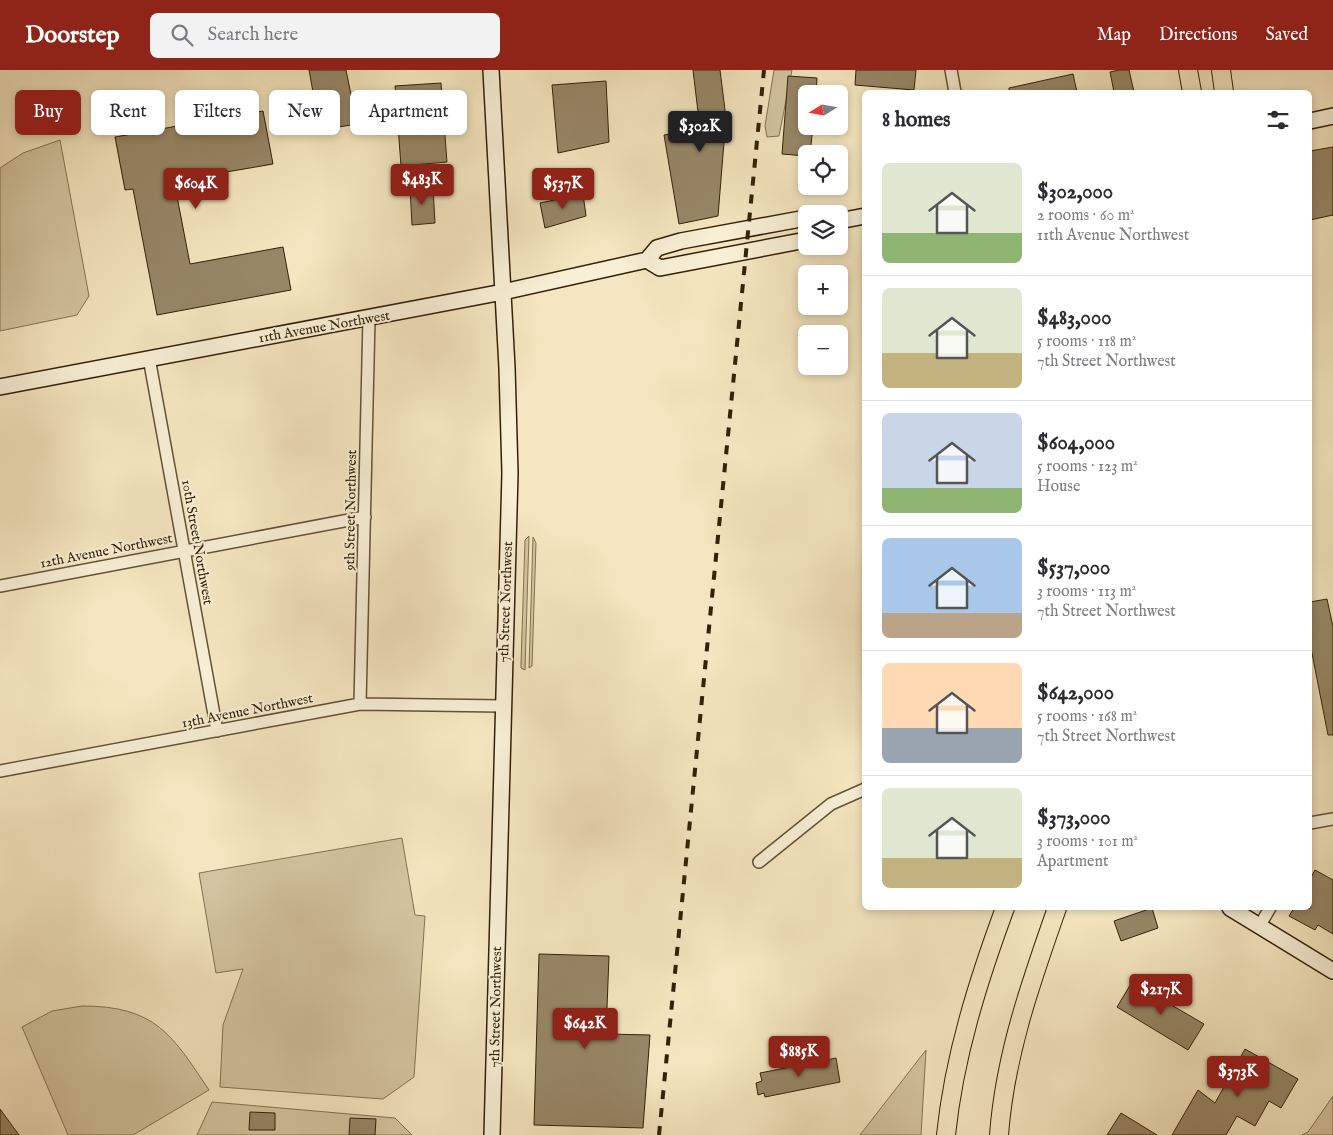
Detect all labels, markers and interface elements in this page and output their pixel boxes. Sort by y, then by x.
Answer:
search box [150,13,500,58]
text: Doorstep [25,20,120,51]
icon: search [168,21,196,49]
text: Search here [208,23,298,47]
text: Map [1097,24,1131,47]
text: Directions [1159,24,1237,47]
text: Saved [1265,24,1308,47]
north arrow [798,85,848,135]
map controls [798,85,848,375]
chip: Buy [15,90,81,135]
chip: Rent [91,90,165,135]
chip: Filters [175,90,259,135]
chip: New [269,90,340,135]
chip: Apartment [350,90,467,135]
icon: filters [1264,106,1292,134]
text: 8 homes [882,107,950,134]
pin: $302K [665,111,735,153]
text: $302K [679,117,721,137]
button: locate [798,145,848,195]
pin: $483K [387,164,457,206]
pin: $604K [161,168,231,210]
pin: $537K [528,168,598,210]
text: $483K [402,170,442,190]
text: $604K [175,174,217,194]
text: $537K [543,174,583,194]
text: $302,000 [1037,179,1113,206]
icon: home [922,183,982,243]
button: layers [798,205,848,255]
text: 2 rooms · 60 m² [1037,206,1135,226]
text: 11th Avenue Northwest [1037,226,1189,246]
button: + [798,265,848,315]
text: $483,000 [1037,305,1112,332]
street label: 11th Avenue Northwest [257,307,392,347]
icon: home [922,308,982,368]
button: − [798,325,848,375]
text: 5 rooms · 118 m² [1037,332,1136,352]
text: 7th Street Northwest [1037,352,1176,372]
text: $604,000 [1037,430,1115,457]
icon: home [922,433,982,493]
street label: 9th Street Northwest [341,449,361,572]
text: 5 rooms · 123 m² [1037,457,1138,477]
text: House [1037,477,1080,497]
street label: 10th Street Northwest [177,478,217,606]
street label: 12th Avenue Northwest [38,529,174,573]
street label: 7th Street Northwest [495,541,517,663]
text: $537,000 [1037,555,1110,582]
icon: home [922,558,982,618]
text: 3 rooms · 113 m² [1037,582,1136,602]
text: 7th Street Northwest [1037,602,1176,622]
text: $642,000 [1037,680,1114,707]
icon: home [922,683,982,743]
street label: 13th Avenue Northwest [180,689,315,733]
text: 5 rooms · 168 m² [1037,707,1137,727]
text: 7th Street Northwest [1037,727,1176,747]
text: $373,000 [1037,805,1111,832]
icon: home [922,808,982,868]
text: 3 rooms · 101 m² [1037,832,1138,852]
text: Apartment [1037,852,1108,872]
street label: 7th Street Northwest [486,946,506,1068]
pin: $217K [1126,974,1196,1016]
text: $217K [1140,980,1182,1000]
pin: $642K [550,1008,620,1050]
text: $642K [564,1014,606,1034]
pin: $885K [764,1036,834,1078]
text: $885K [780,1042,818,1062]
pin: $373K [1203,1056,1273,1098]
text: $373K [1218,1062,1258,1082]

